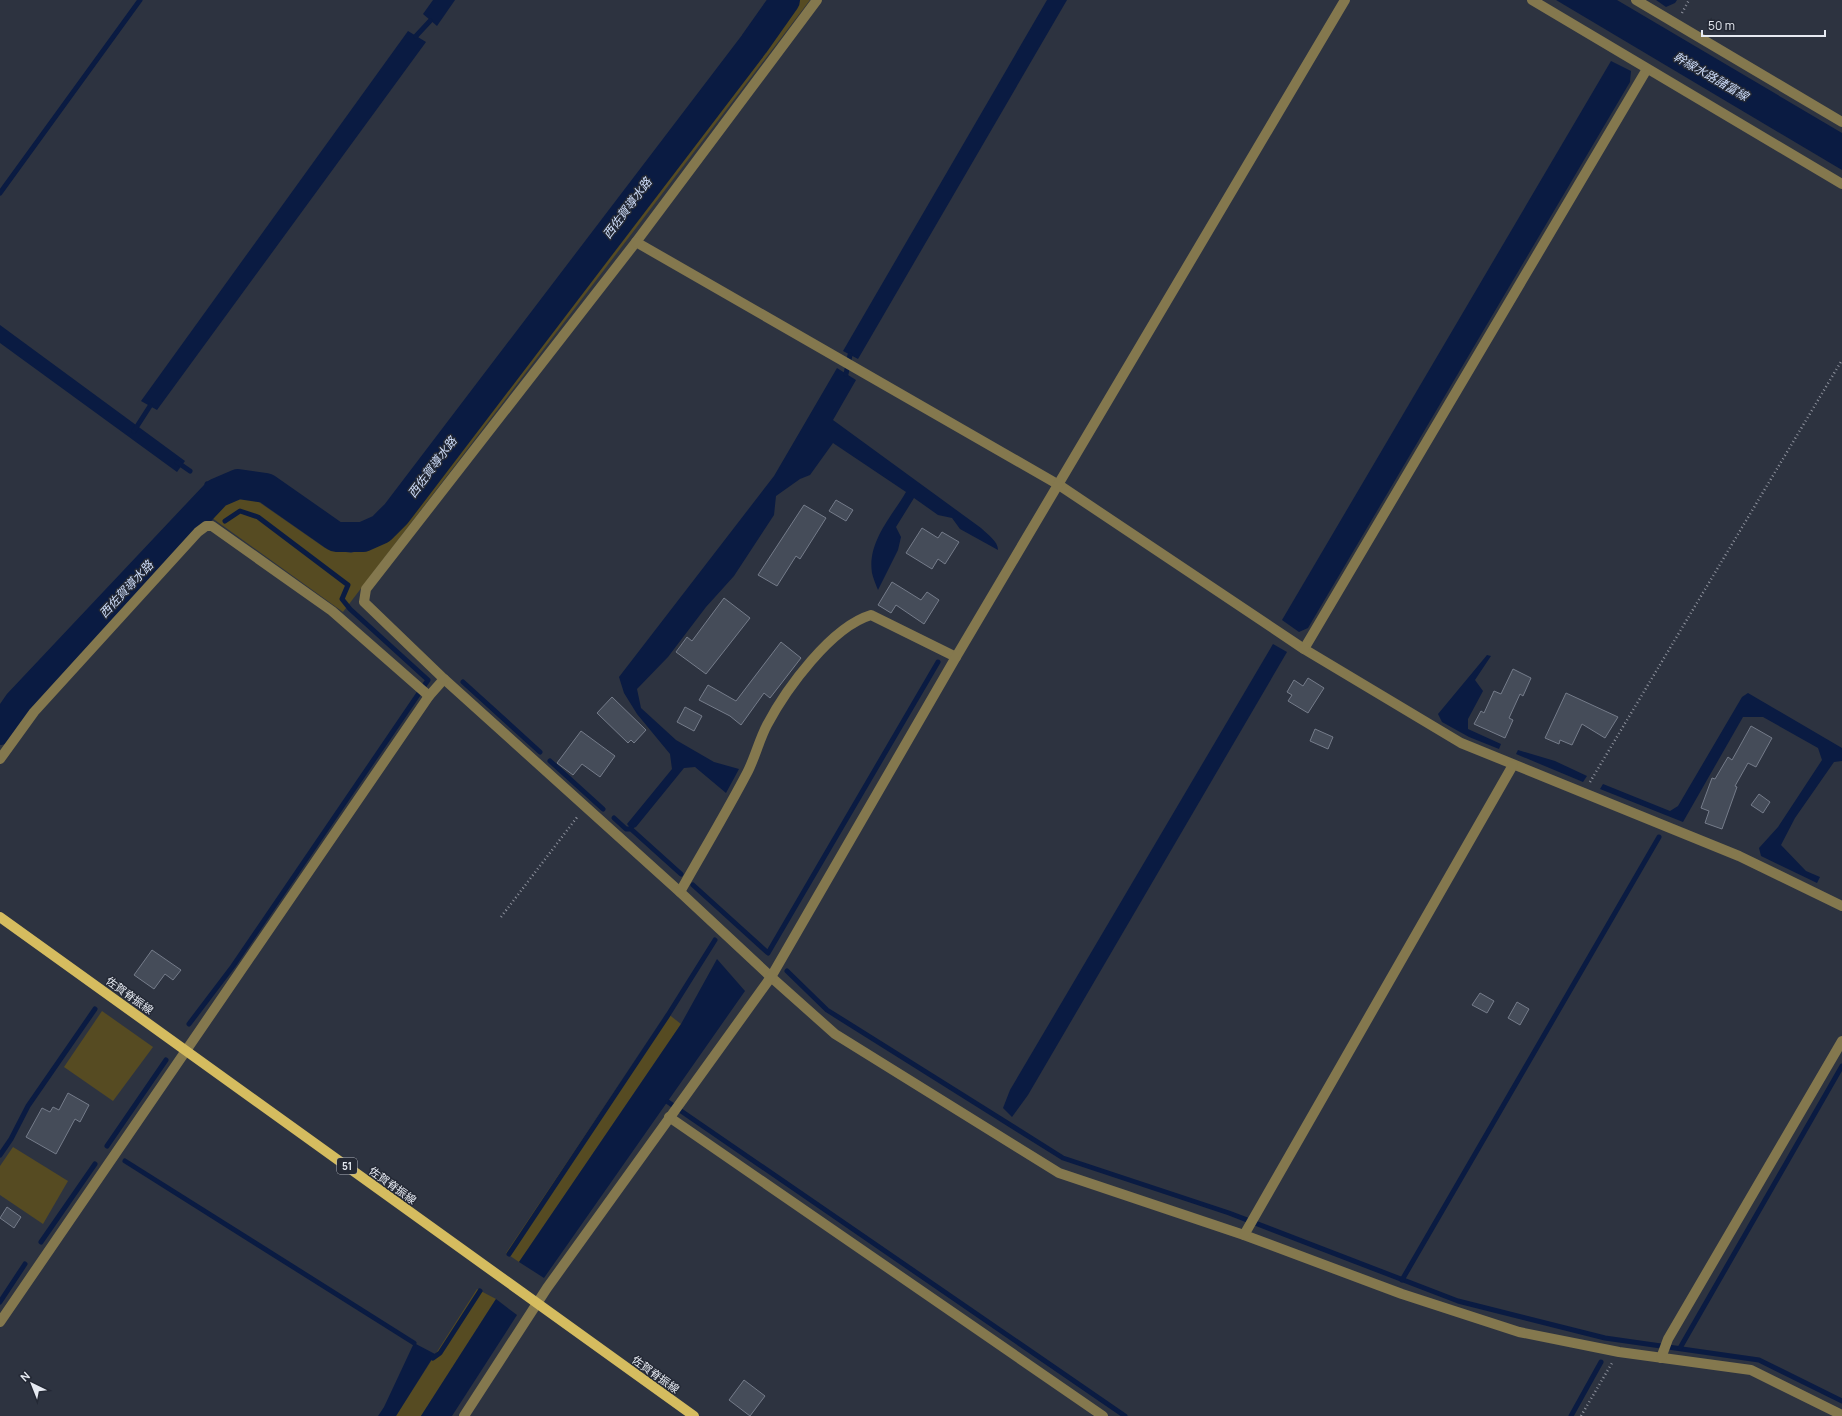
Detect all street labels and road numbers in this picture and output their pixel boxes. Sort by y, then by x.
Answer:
street label: 佐賀脊振線 [103,973,157,1017]
road number: 51 [337,1158,357,1174]
street label: 佐賀脊振線 [366,1163,420,1207]
street label: 佐賀脊振線 [629,1352,683,1396]

